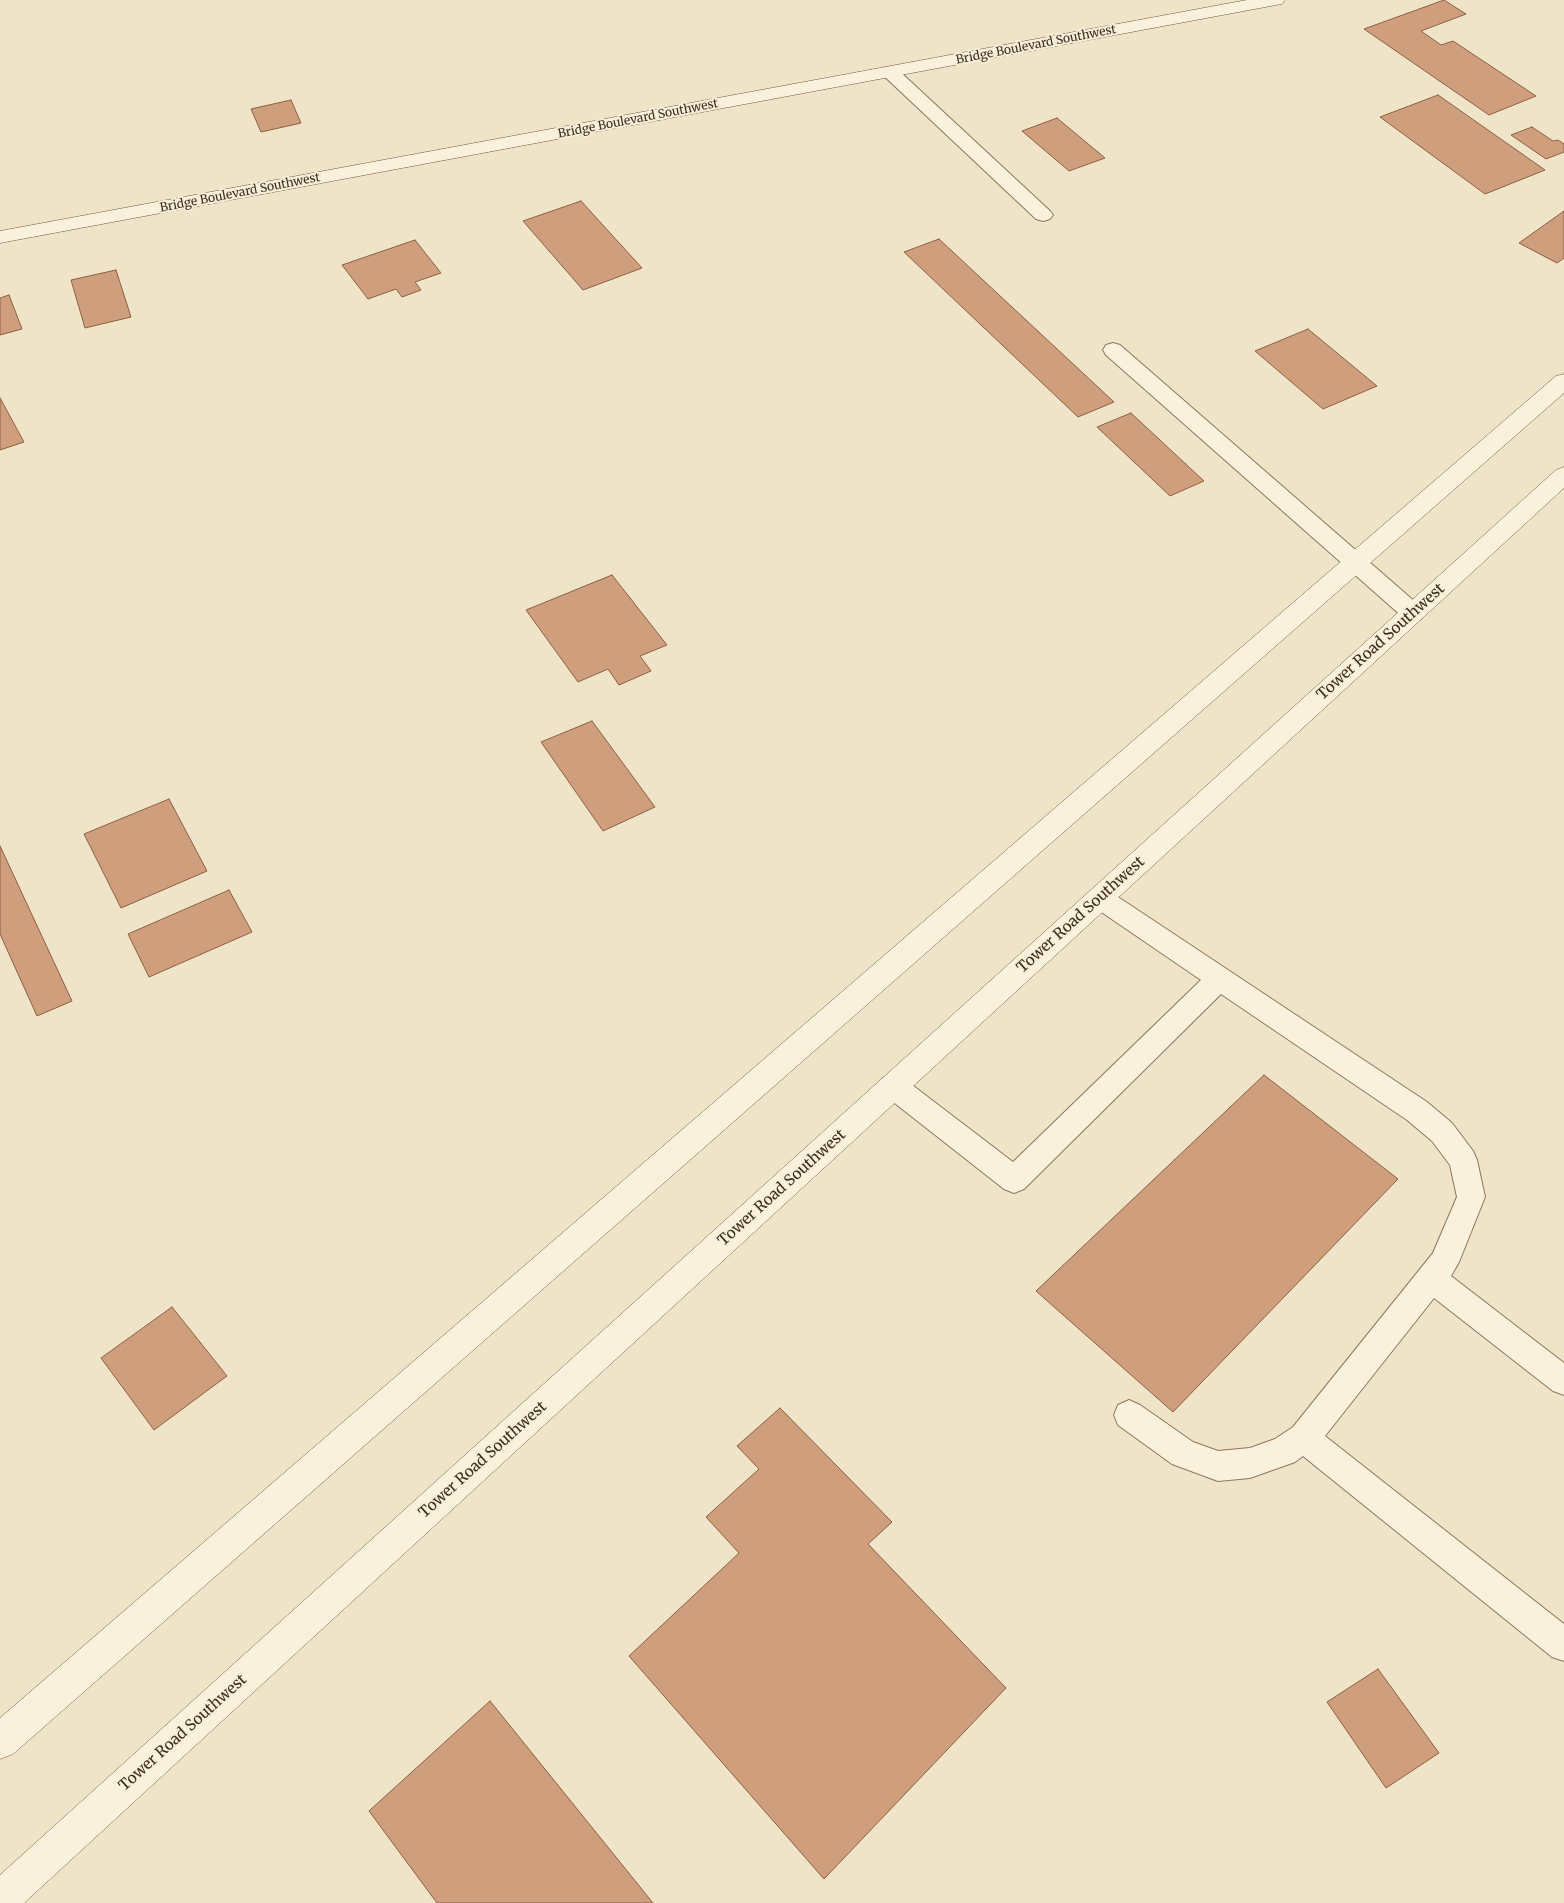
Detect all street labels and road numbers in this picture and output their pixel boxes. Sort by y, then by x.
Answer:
street label: Bridge Boulevard Southwest [955,22,1117,68]
street label: Bridge Boulevard Southwest [557,96,719,142]
street label: Bridge Boulevard Southwest [159,170,321,216]
street label: Tower Road Southwest [1313,580,1449,704]
street label: Tower Road Southwest [1013,853,1149,977]
street label: Tower Road Southwest [714,1126,850,1250]
street label: Tower Road Southwest [415,1398,551,1522]
street label: Tower Road Southwest [115,1671,251,1795]

